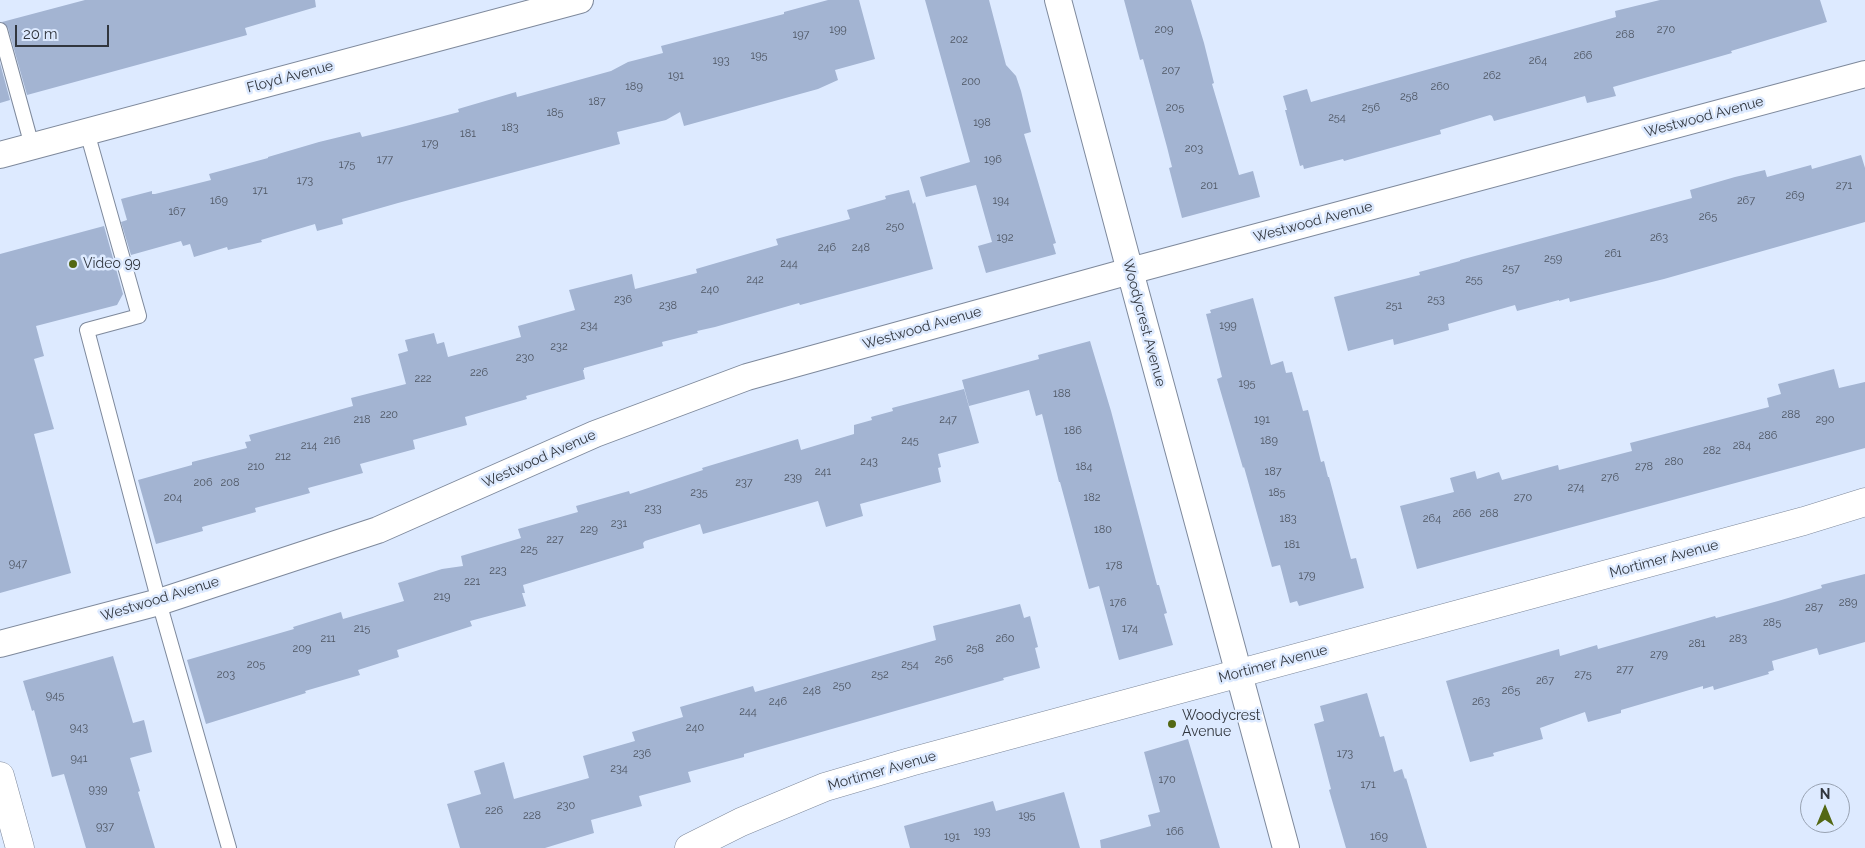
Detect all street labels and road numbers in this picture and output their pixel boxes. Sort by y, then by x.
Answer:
street label: Floyd Avenue [245,57,335,97]
street label: Westwood Avenue [1643,93,1765,141]
street label: Westwood Avenue [1252,198,1374,246]
street label: Woodycrest Avenue [1119,257,1169,389]
street label: Westwood Avenue [861,303,983,353]
street label: Westwood Avenue [480,426,598,492]
street label: Mortimer Avenue [1608,536,1720,582]
street label: Westwood Avenue [99,573,221,625]
street label: Mortimer Avenue [1217,641,1329,687]
street label: Mortimer Avenue [826,748,938,794]

